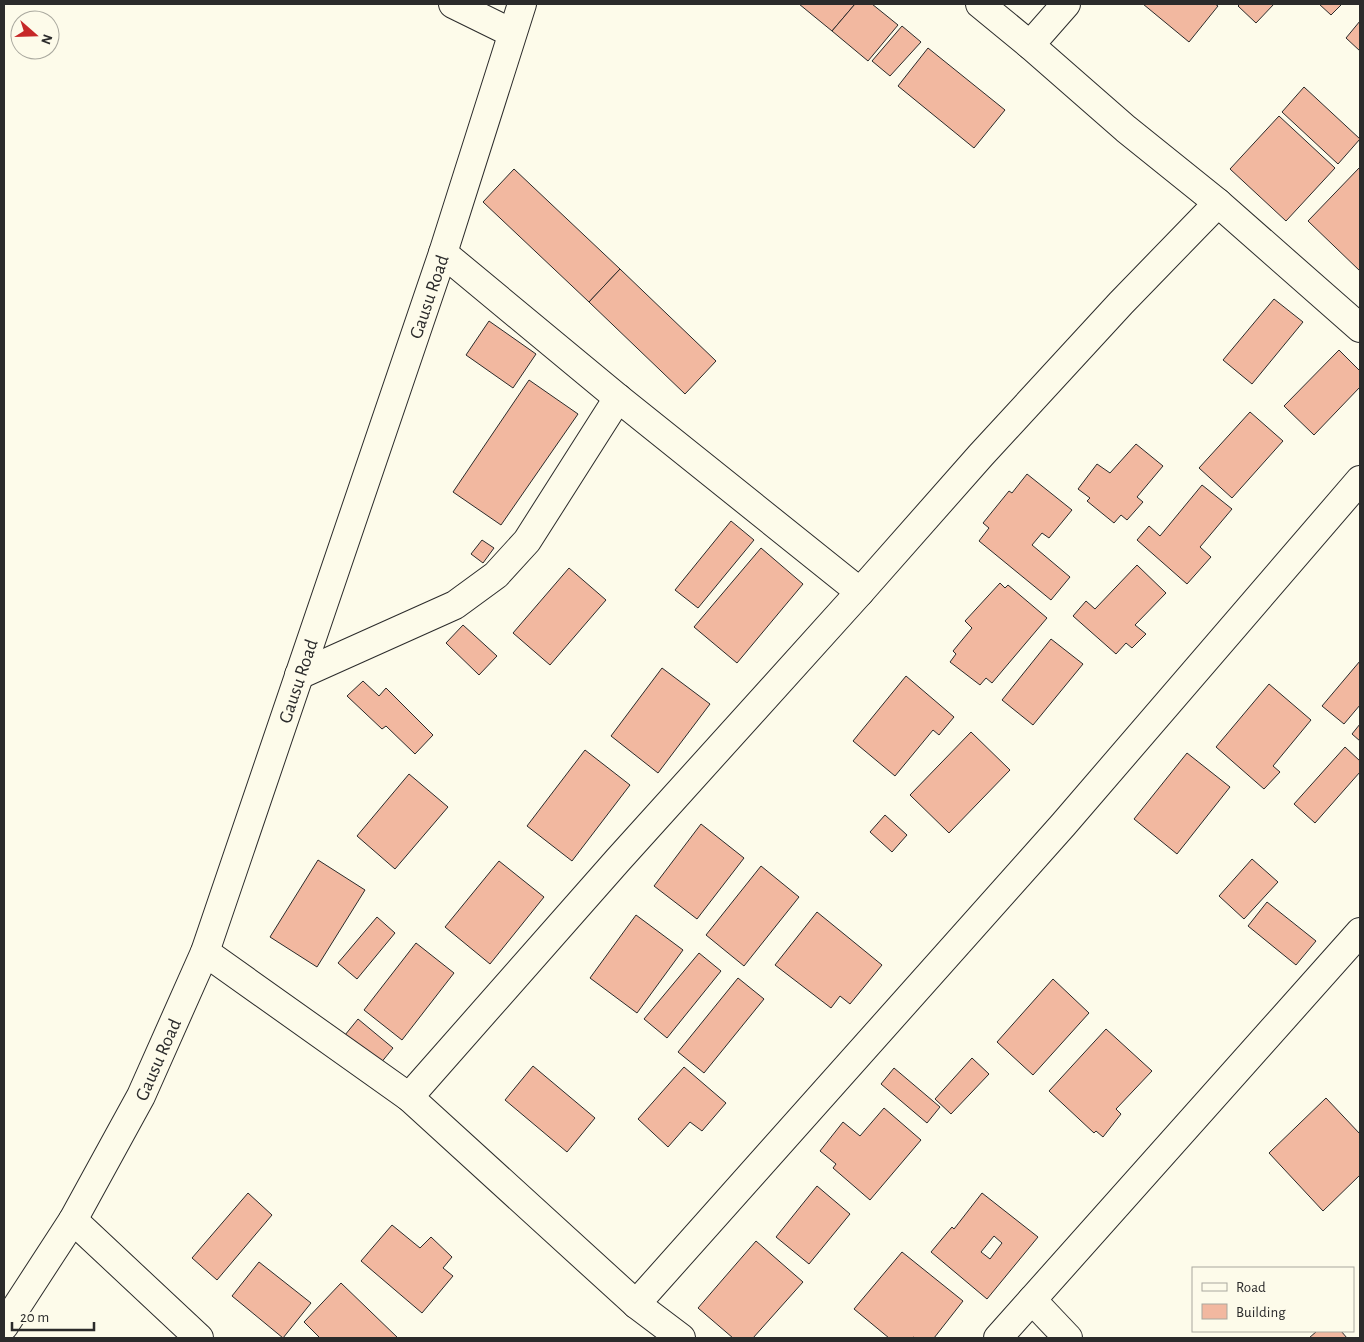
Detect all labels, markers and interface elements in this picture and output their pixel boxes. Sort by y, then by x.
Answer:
north arrow [10,10,60,60]
text: N [38,32,55,46]
street label: Gausu Road [407,252,453,341]
street label: Gausu Road [276,637,322,726]
street label: Gausu Road [132,1016,185,1104]
legend [1192,1267,1354,1332]
text: Road [1236,1280,1266,1295]
scale bar [12,1300,95,1332]
text: Building [1236,1305,1286,1320]
text: 20 m [20,1310,49,1325]

